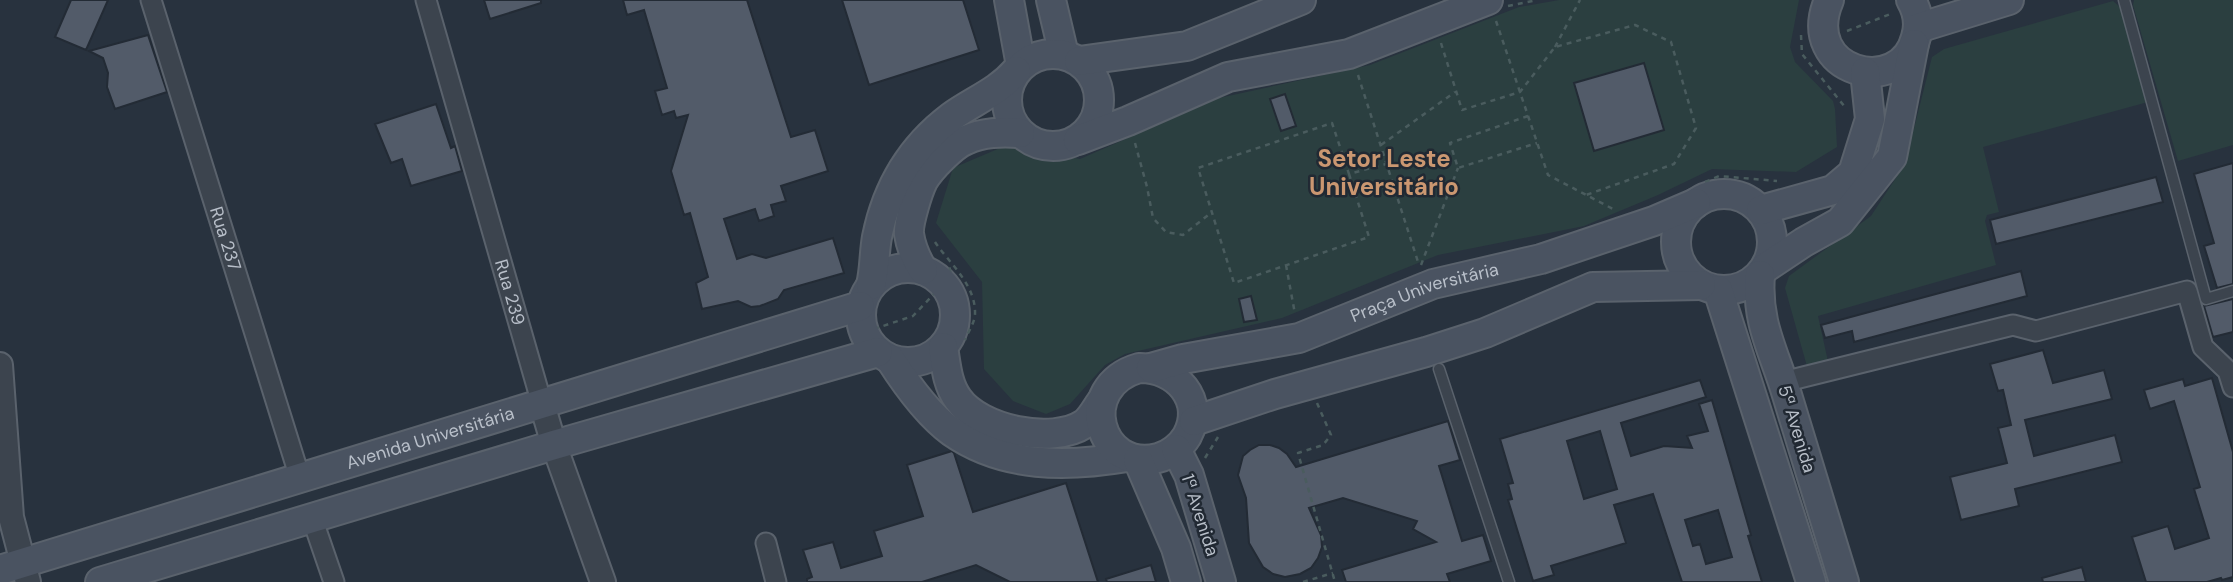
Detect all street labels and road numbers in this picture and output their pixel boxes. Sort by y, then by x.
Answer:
street label: Rua 237 [204,204,247,274]
street label: Rua 239 [489,256,531,328]
street label: Praça Universitária [1347,257,1501,328]
street label: 5ª Avenida [1772,382,1822,476]
street label: Avenida Universitária [343,401,517,475]
street label: 1ª Avenida [1175,471,1225,559]

